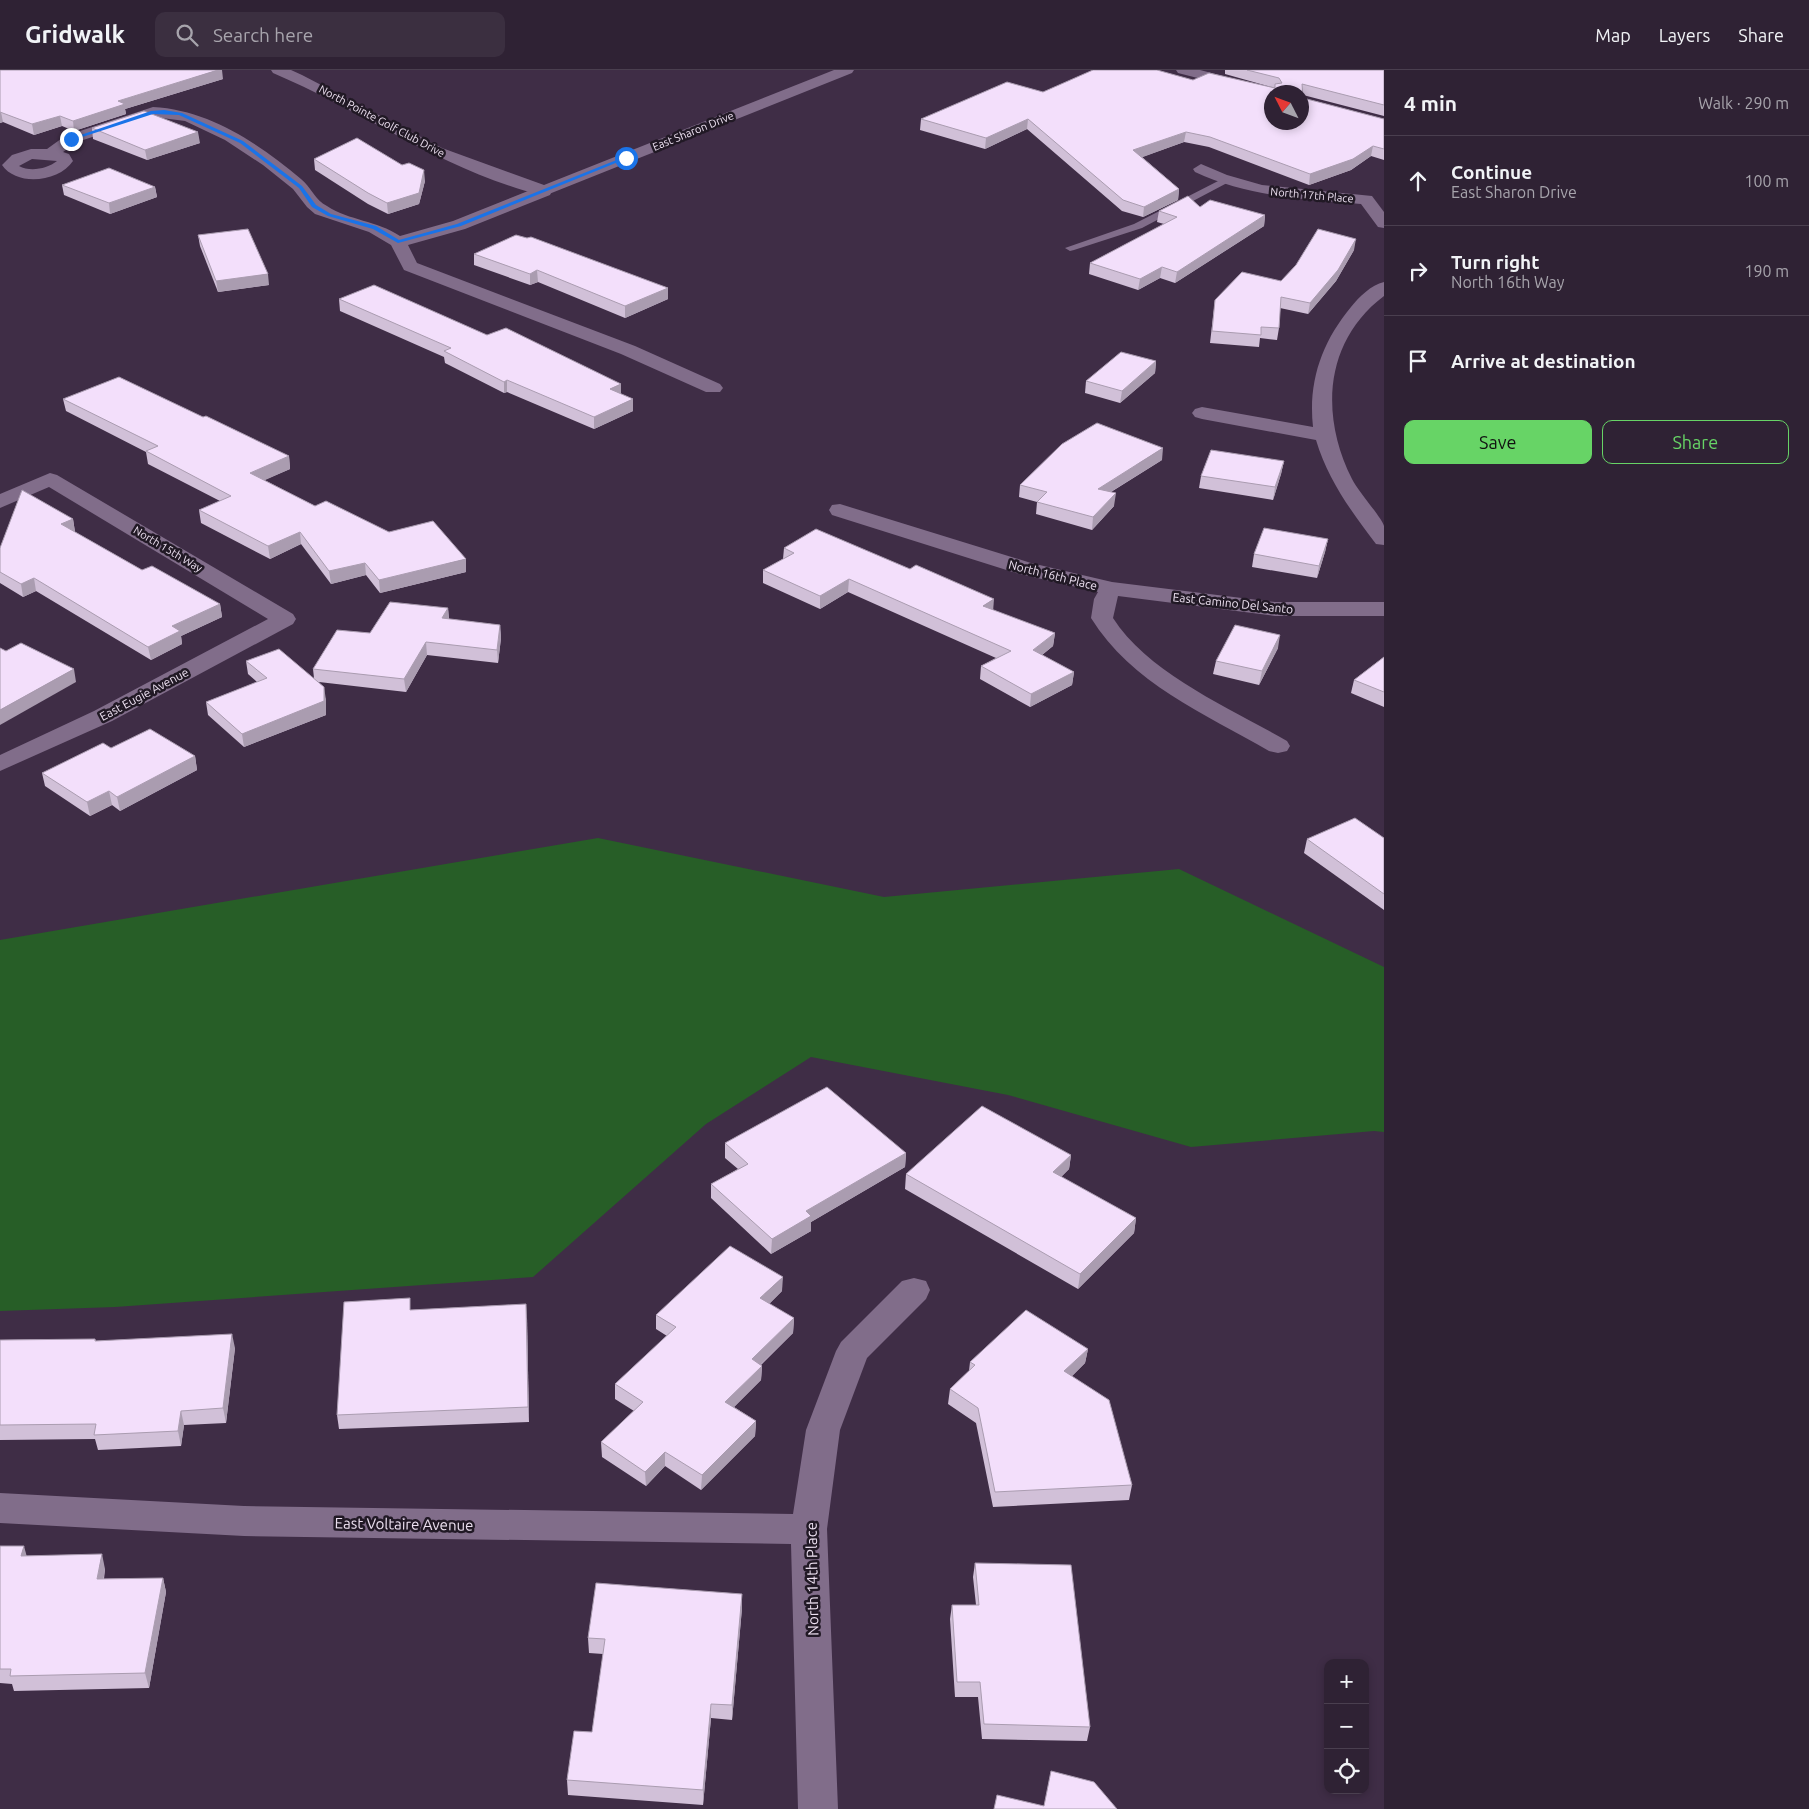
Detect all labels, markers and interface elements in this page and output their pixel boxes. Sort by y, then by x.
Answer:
search box [155,12,505,57]
text: Gridwalk [25,21,125,48]
icon: search [173,21,201,49]
text: Search here [213,24,313,46]
text: Map [1595,25,1631,45]
text: Layers [1659,25,1710,45]
text: Share [1738,25,1784,45]
street label: North Pointe Golf Club Drive [317,83,447,159]
north arrow [1264,85,1309,130]
text: 4 min [1404,91,1457,115]
text: Walk · 290 m [1698,94,1789,112]
street label: East Sharon Drive [651,109,735,153]
route end [60,128,83,151]
route start [615,147,638,170]
text: Continue [1451,161,1532,183]
icon: ahead [1404,167,1432,195]
text: 100 m [1744,172,1789,190]
text: East Sharon Drive [1451,183,1577,201]
street label: North 17th Place [1270,185,1354,205]
text: Turn right [1451,251,1539,273]
icon: right [1404,257,1432,285]
text: 190 m [1744,262,1789,280]
text: North 16th Way [1451,273,1564,291]
icon: arrive [1404,347,1432,375]
text: Arrive at destination [1451,350,1636,372]
button: Save [1404,420,1592,464]
button: Share [1602,420,1789,464]
street label: North 15th Way [131,524,205,575]
street label: North 16th Place [1007,558,1099,592]
street label: East Camino Del Santo [1172,590,1294,616]
street label: East Eugie Avenue [97,665,191,723]
street label: East Voltaire Avenue [334,1514,474,1534]
street label: North 14th Place [803,1522,821,1636]
map controls [1324,1659,1369,1794]
button: + [1324,1659,1369,1704]
button: − [1324,1704,1369,1749]
button: locate [1324,1749,1369,1794]

